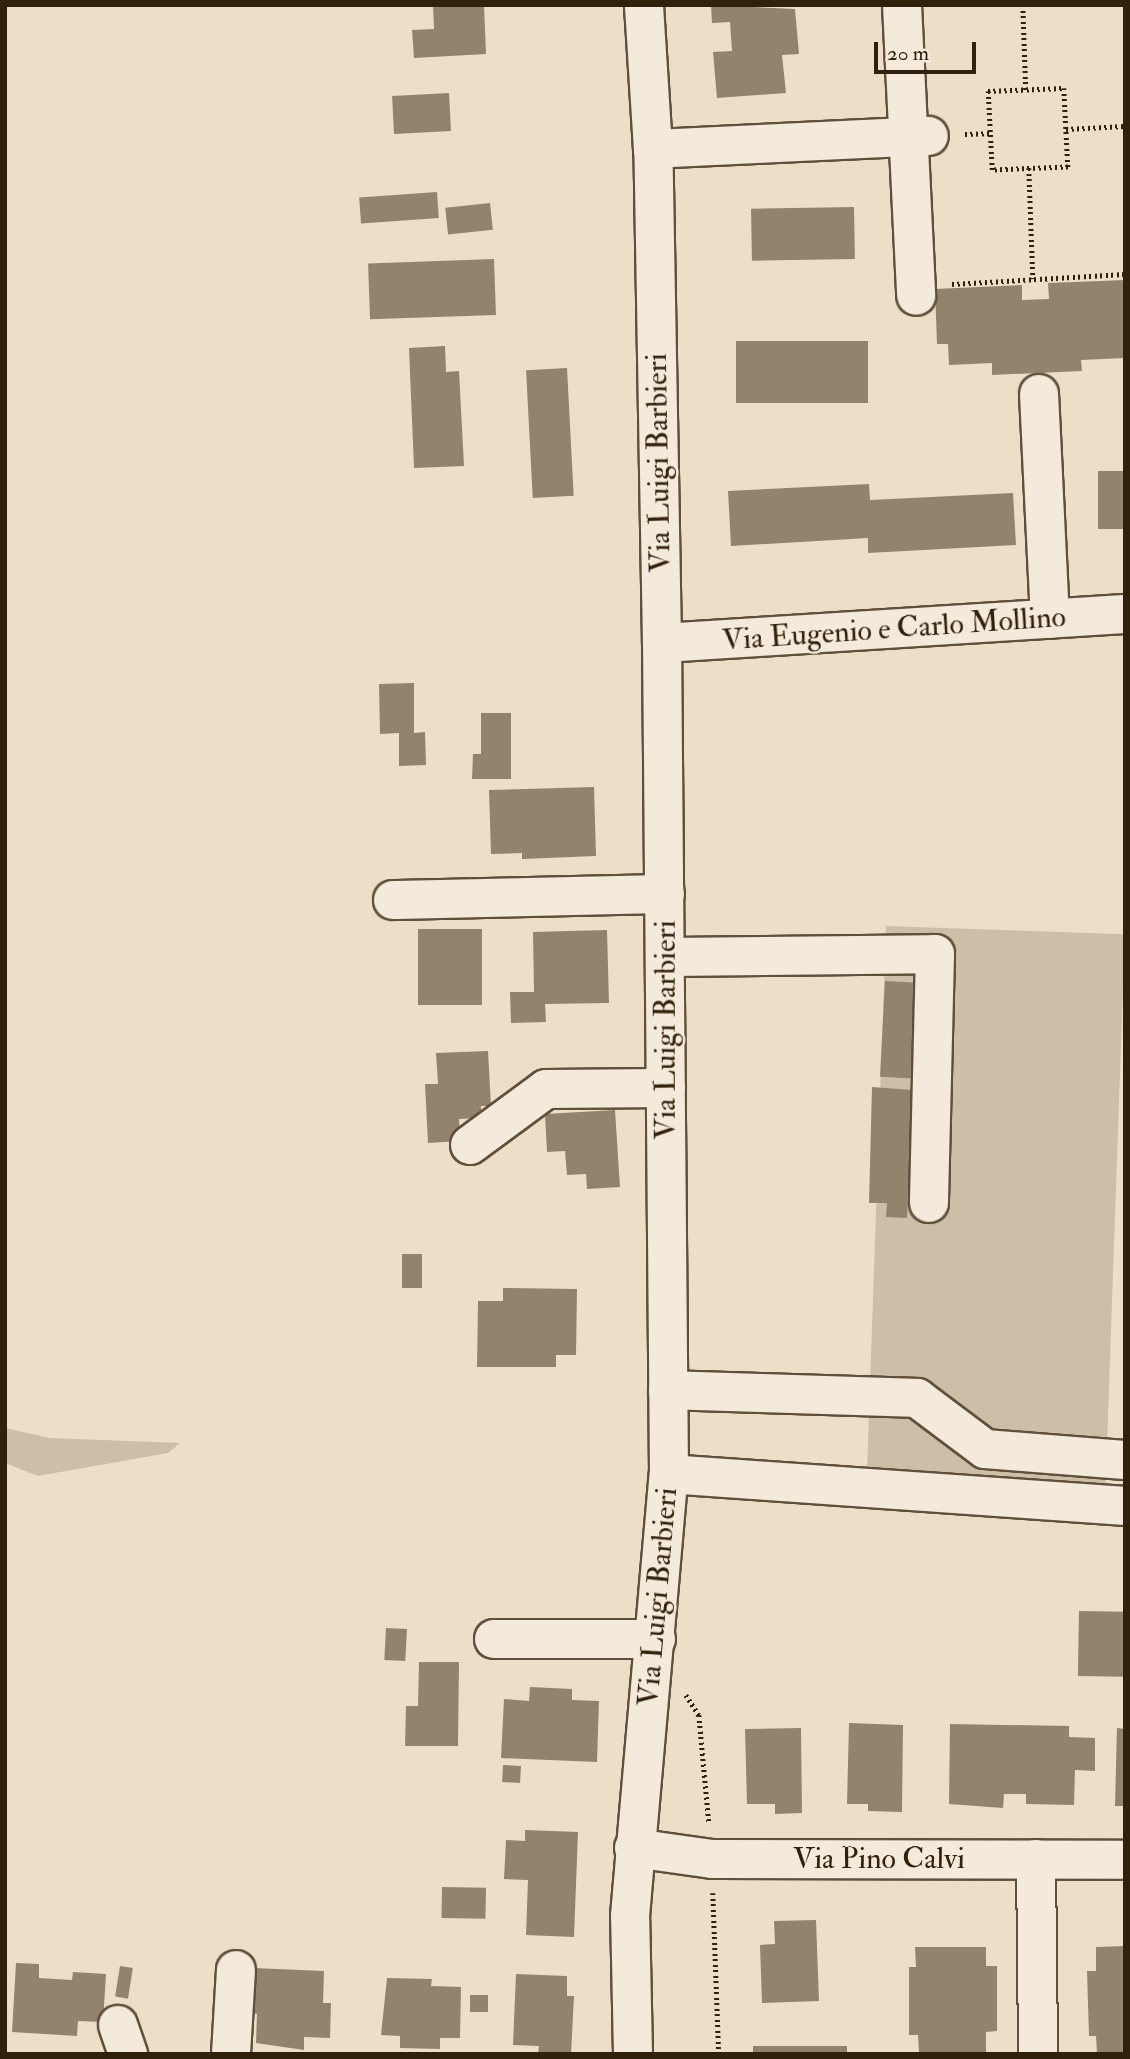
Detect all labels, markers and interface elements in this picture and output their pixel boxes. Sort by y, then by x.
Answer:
scale bar [878,28,979,72]
text: 20 m [887,40,929,67]
street label: Via Luigi Barbieri [639,353,679,573]
street label: Via Eugenio e Carlo Mollino [721,599,1067,659]
street label: Via Luigi Barbieri [648,920,684,1140]
street label: Via Luigi Barbieri [631,1486,685,1708]
street label: Via Pino Calvi [793,1841,965,1877]

